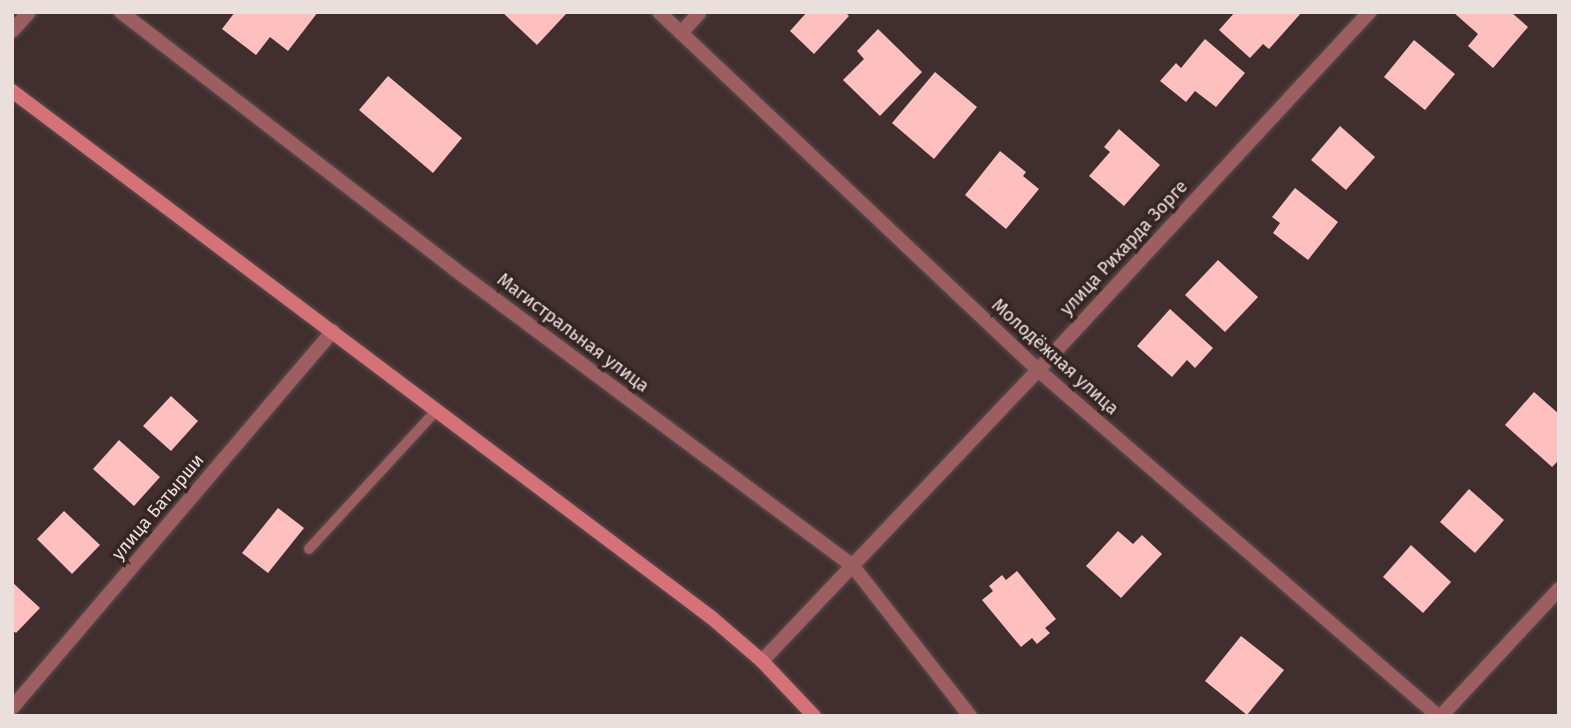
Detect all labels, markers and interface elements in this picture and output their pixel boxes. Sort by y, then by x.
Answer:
street label: улица Рихарда Зорге [1056,176,1192,320]
street label: Магистральная улица [493,269,653,397]
street label: Молодёжная улица [987,294,1123,420]
street label: улица Батырши [107,450,209,564]

